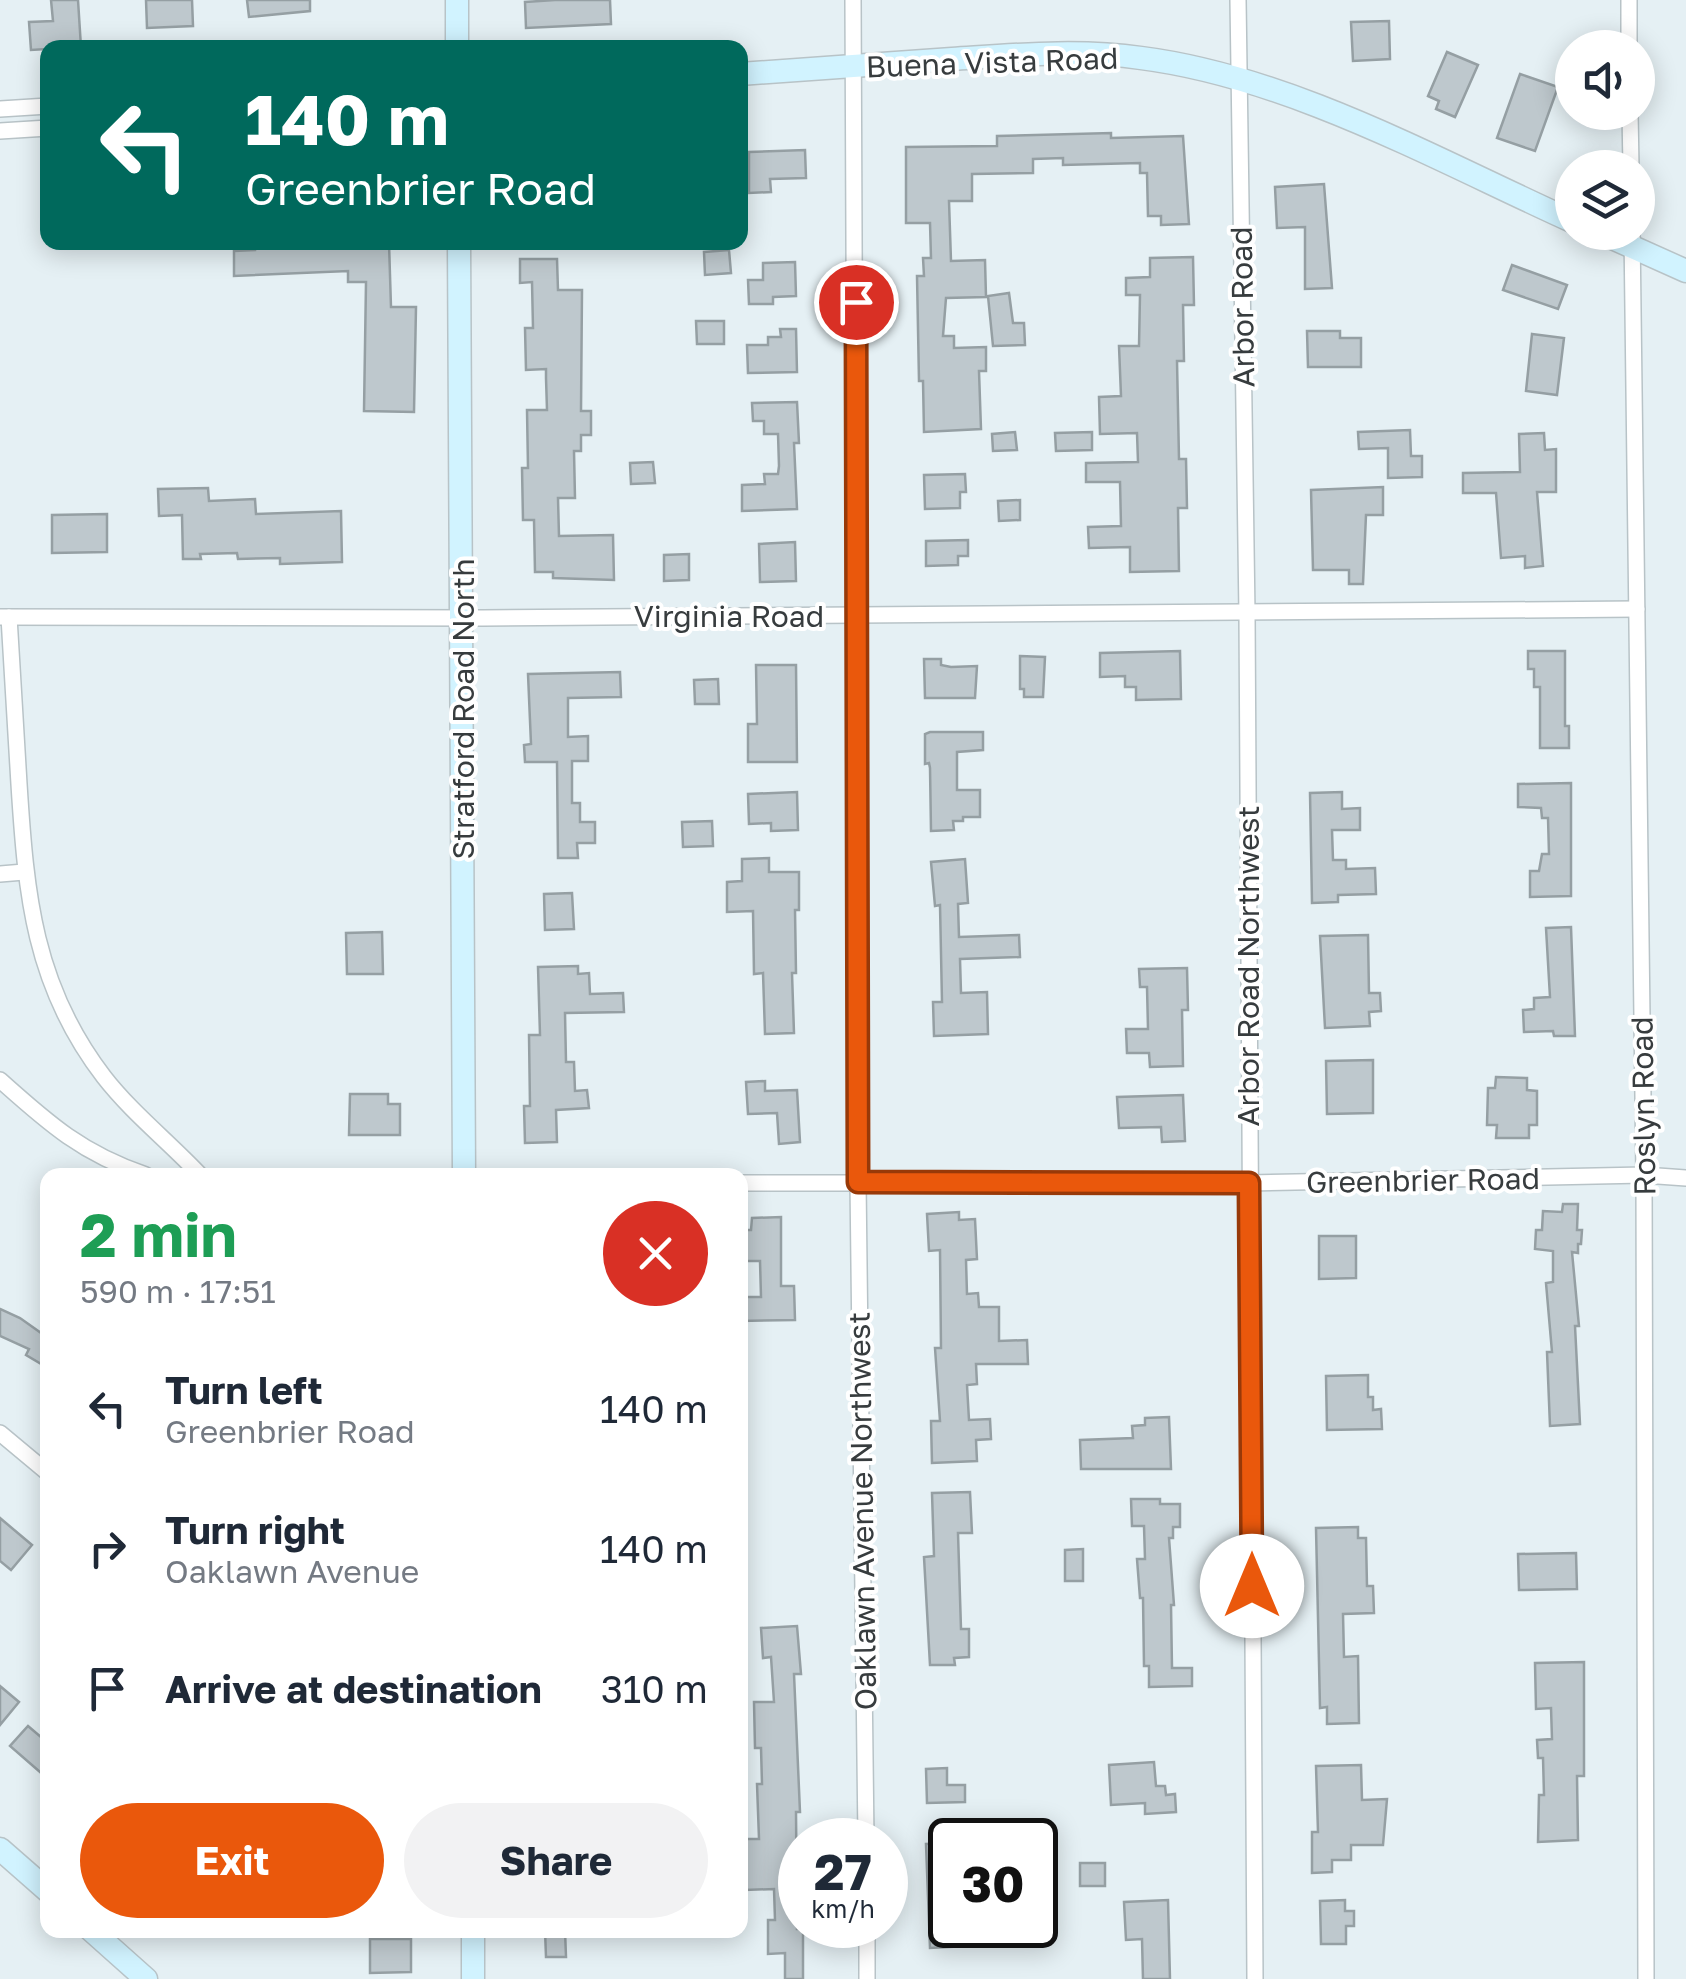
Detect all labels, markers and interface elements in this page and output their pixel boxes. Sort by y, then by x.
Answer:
map controls [1555,30,1655,250]
button: sound [1555,30,1655,130]
street label: Buena Vista Road [865,40,1119,84]
text: 140 m [245,76,449,160]
icon: left [80,80,210,210]
button: layers [1555,150,1655,250]
text: Greenbrier Road [245,161,596,215]
street label: Arbor Road [1223,226,1261,388]
pin [814,260,899,345]
icon: arrive [829,275,884,330]
street label: Stratford Road North [445,558,481,860]
street label: Virginia Road [634,598,824,634]
street label: Arbor Road Northwest [1230,806,1266,1127]
street label: Roslyn Road [1623,1016,1663,1196]
street label: Greenbrier Road [1306,1160,1540,1200]
text: 2 min [80,1198,237,1270]
button: close [603,1201,708,1306]
text: 590 m · 17:51 [80,1272,276,1310]
street label: Oaklawn Avenue Northwest [841,1311,883,1711]
text: Turn left [165,1367,323,1412]
icon: left [80,1381,135,1436]
text: 140 m [600,1386,708,1431]
text: Greenbrier Road [165,1412,415,1450]
text: Turn right [165,1507,345,1552]
icon: right [80,1521,135,1576]
text: 140 m [600,1526,708,1571]
position arrow [1200,1534,1304,1638]
text: Oaklawn Avenue [165,1552,419,1590]
icon: arrive [80,1661,135,1716]
text: Arrive at destination [165,1666,542,1711]
text: 310 m [601,1666,708,1711]
button: Exit [80,1803,384,1918]
button: Share [404,1803,708,1918]
speed limit sign: 30 [928,1818,1058,1948]
text: 27 [814,1841,872,1901]
text: km/h [811,1893,875,1924]

